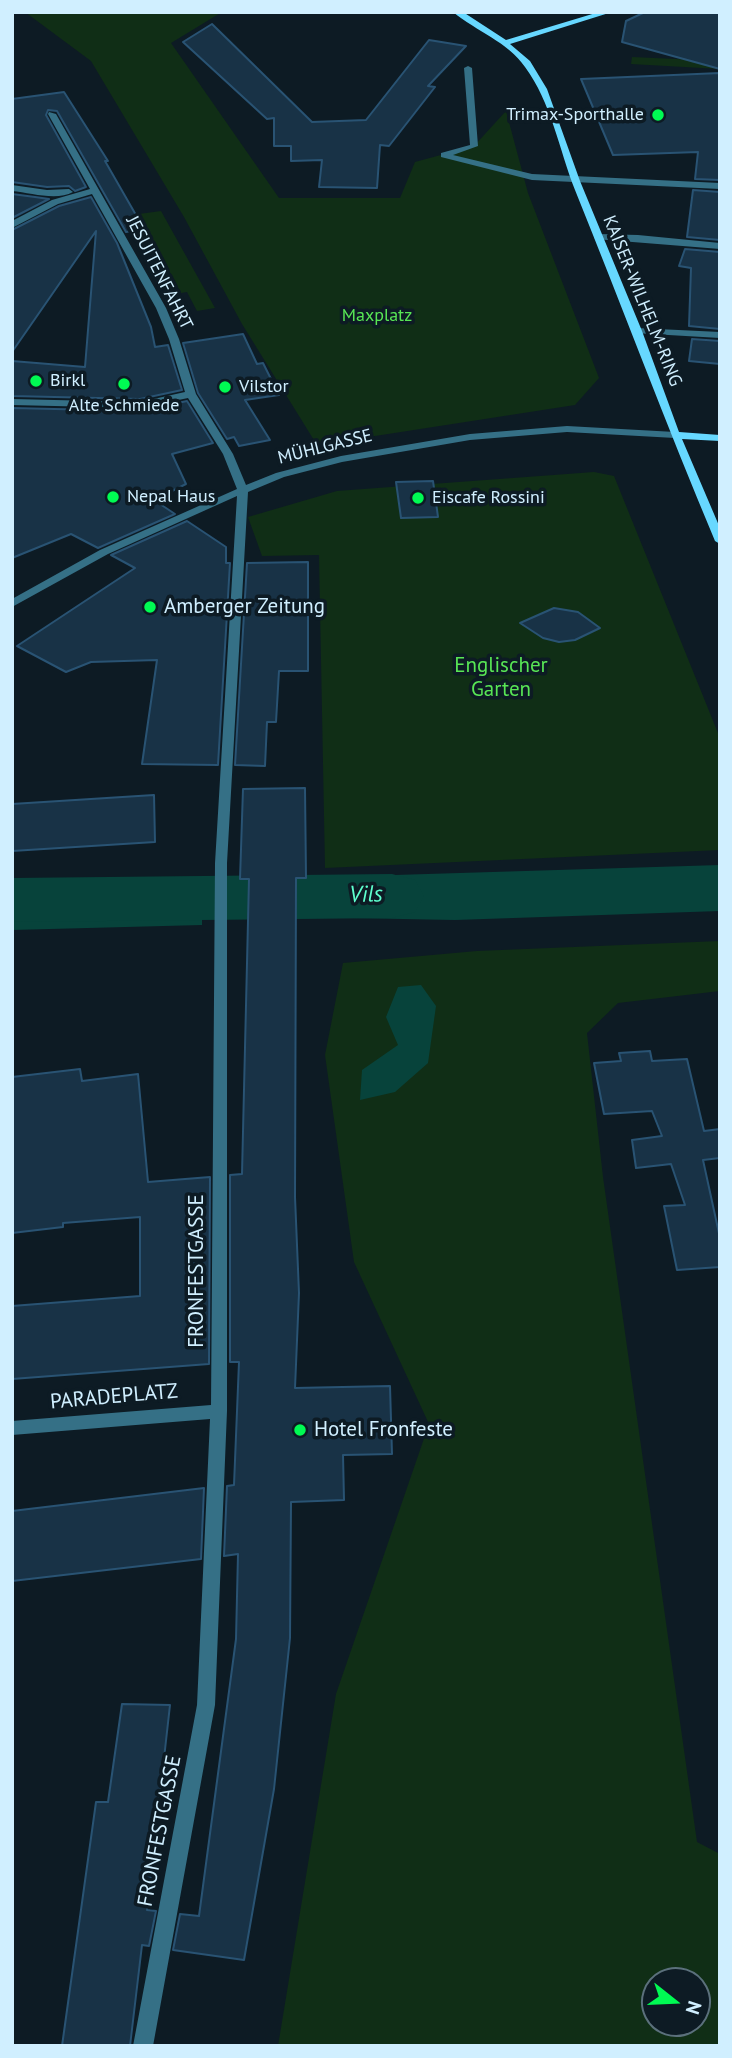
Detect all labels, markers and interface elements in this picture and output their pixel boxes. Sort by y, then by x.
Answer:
place label: Trimax-Sporthalle [506,104,644,126]
marker: Trimax-Sporthalle [650,107,666,123]
street label: KAISER-WILHELM-RING [598,212,686,390]
street label: JESUITENFAHRT [121,213,197,333]
park label: Maxplatz [342,305,412,327]
place label: Birkl [50,370,85,392]
marker: Birkl [28,373,44,389]
marker: Alte Schmiede [116,376,132,392]
place label: Vilstor [239,376,289,398]
marker: Vilstor [217,379,233,395]
place label: Alte Schmiede [69,395,179,417]
street label: MÜHLGASSE [276,425,374,469]
place label: Nepal Haus [127,486,215,508]
place label: Eiscafe Rossini [432,487,545,509]
marker: Nepal Haus [105,489,121,505]
marker: Eiscafe Rossini [410,490,426,506]
place label: Amberger Zeitung [164,594,325,620]
marker: Amberger Zeitung [142,599,158,615]
park label: Englischer Garten [454,653,548,703]
water label: Vils [349,881,383,909]
street label: FRONFESTGASSE [184,1194,210,1348]
street label: PARADEPLATZ [49,1379,179,1415]
place label: Hotel Fronfeste [314,1417,453,1443]
marker: Hotel Fronfeste [292,1422,308,1438]
street label: FRONFESTGASSE [133,1753,187,1909]
north arrow [641,1967,711,2037]
text: N [681,1998,707,2018]

